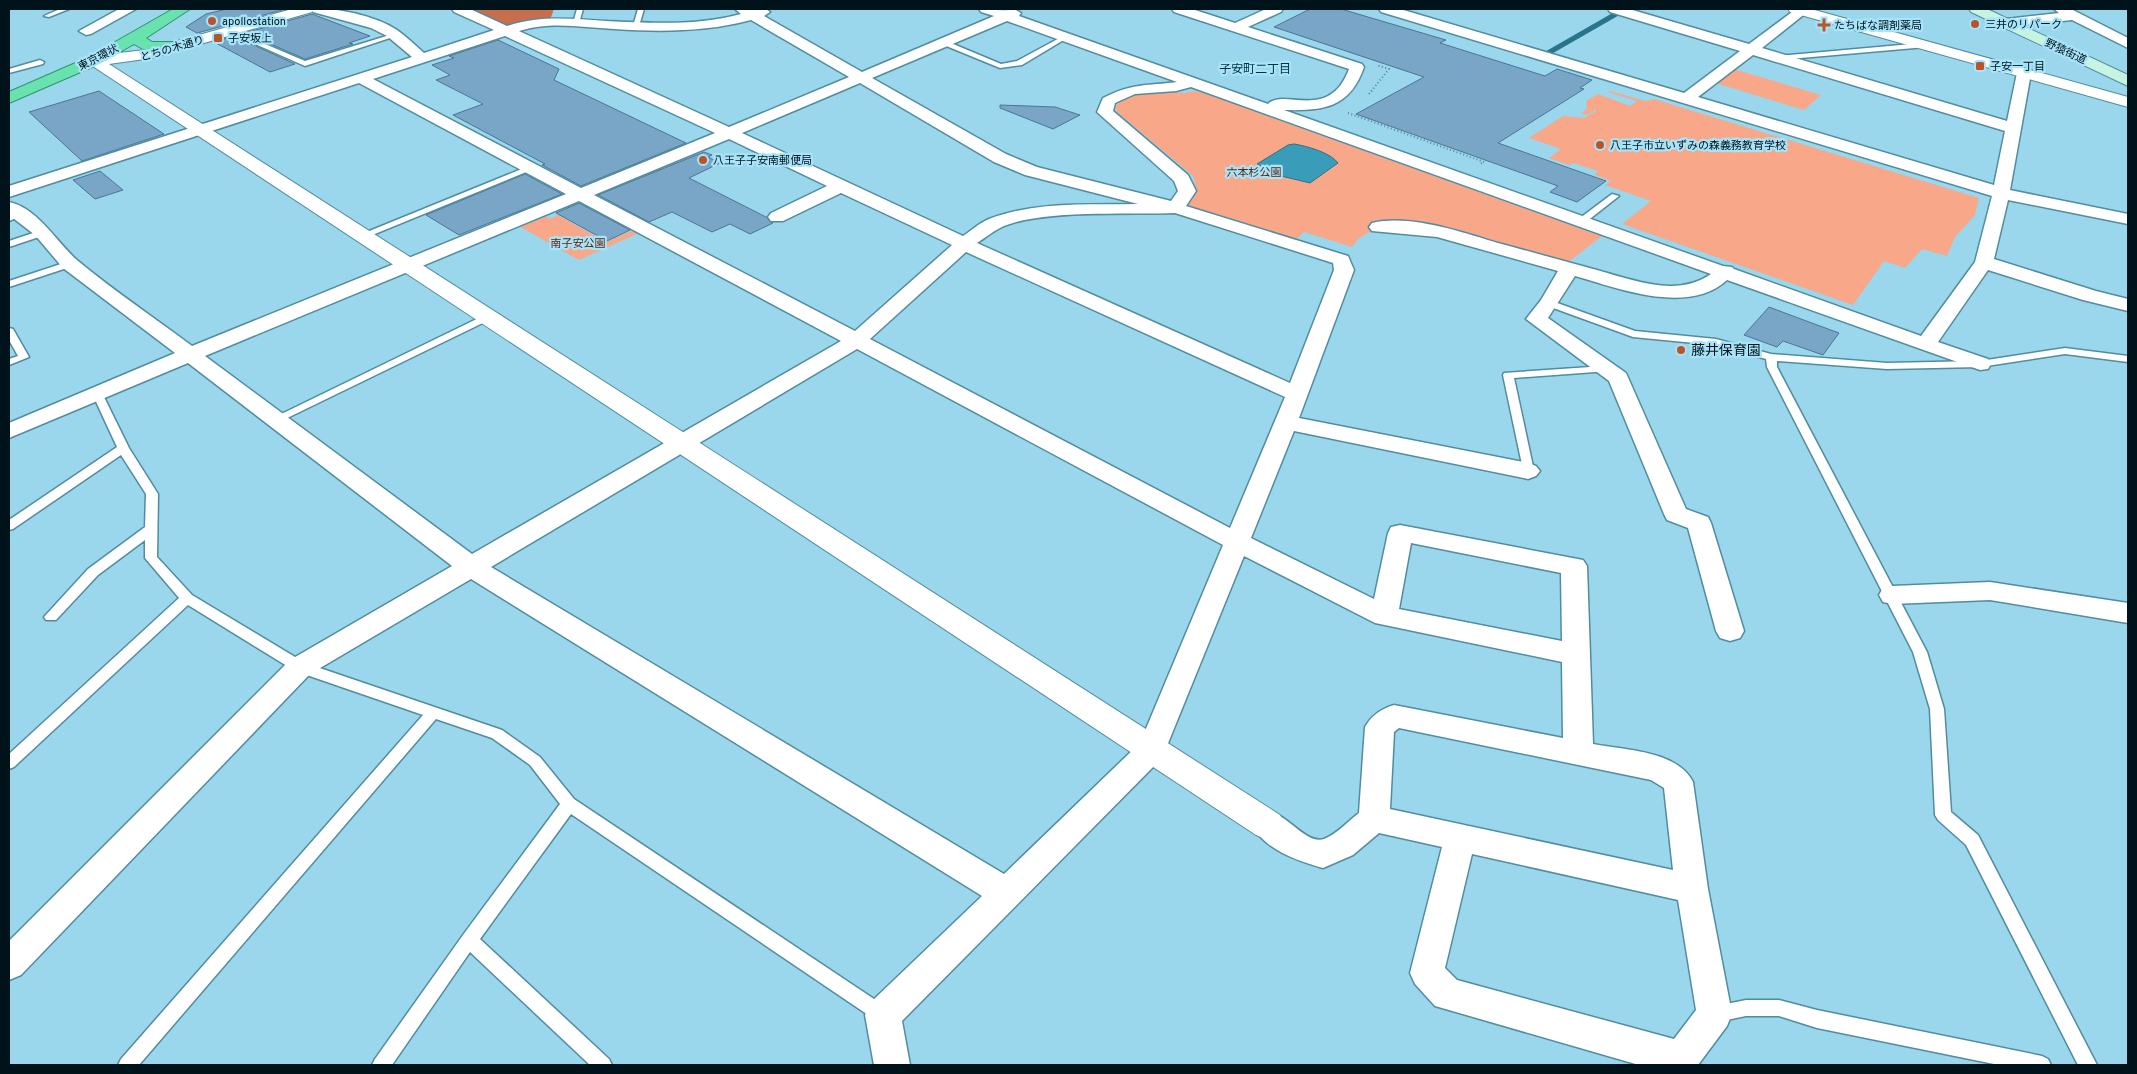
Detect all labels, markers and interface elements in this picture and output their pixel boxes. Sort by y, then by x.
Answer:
marker: apollostation [206,15,218,27]
place label: apollostation [222,15,286,29]
marker: 三井のリパーク [1969,18,1981,30]
place label: 三井のリパーク [1985,18,2062,32]
marker: たちばな調剤薬局 [1818,19,1830,31]
place label: たちばな調剤薬局 [1834,19,1922,33]
marker: 子安坂上 [212,32,224,44]
place label: 子安坂上 [228,32,272,46]
street label: とちの木通り [139,33,206,65]
street label: 野猿街道 [2043,36,2088,68]
street label: 東京環状 [76,41,122,74]
marker: 子安一丁目 [1974,60,1986,72]
place label: 子安一丁目 [1990,60,2045,74]
district label: 子安町二丁目 [1219,62,1291,78]
marker: 八王子市立いずみの森義務教育学校 [1594,139,1606,151]
place label: 八王子市立いずみの森義務教育学校 [1610,139,1786,153]
marker: 八王子子安南郵便局 [697,154,709,166]
place label: 八王子子安南郵便局 [713,154,812,168]
park label: 六本杉公園 [1227,166,1282,180]
park label: 南子安公園 [551,237,606,251]
place label: 藤井保育園 [1691,342,1761,360]
marker: 藤井保育園 [1675,344,1687,356]

